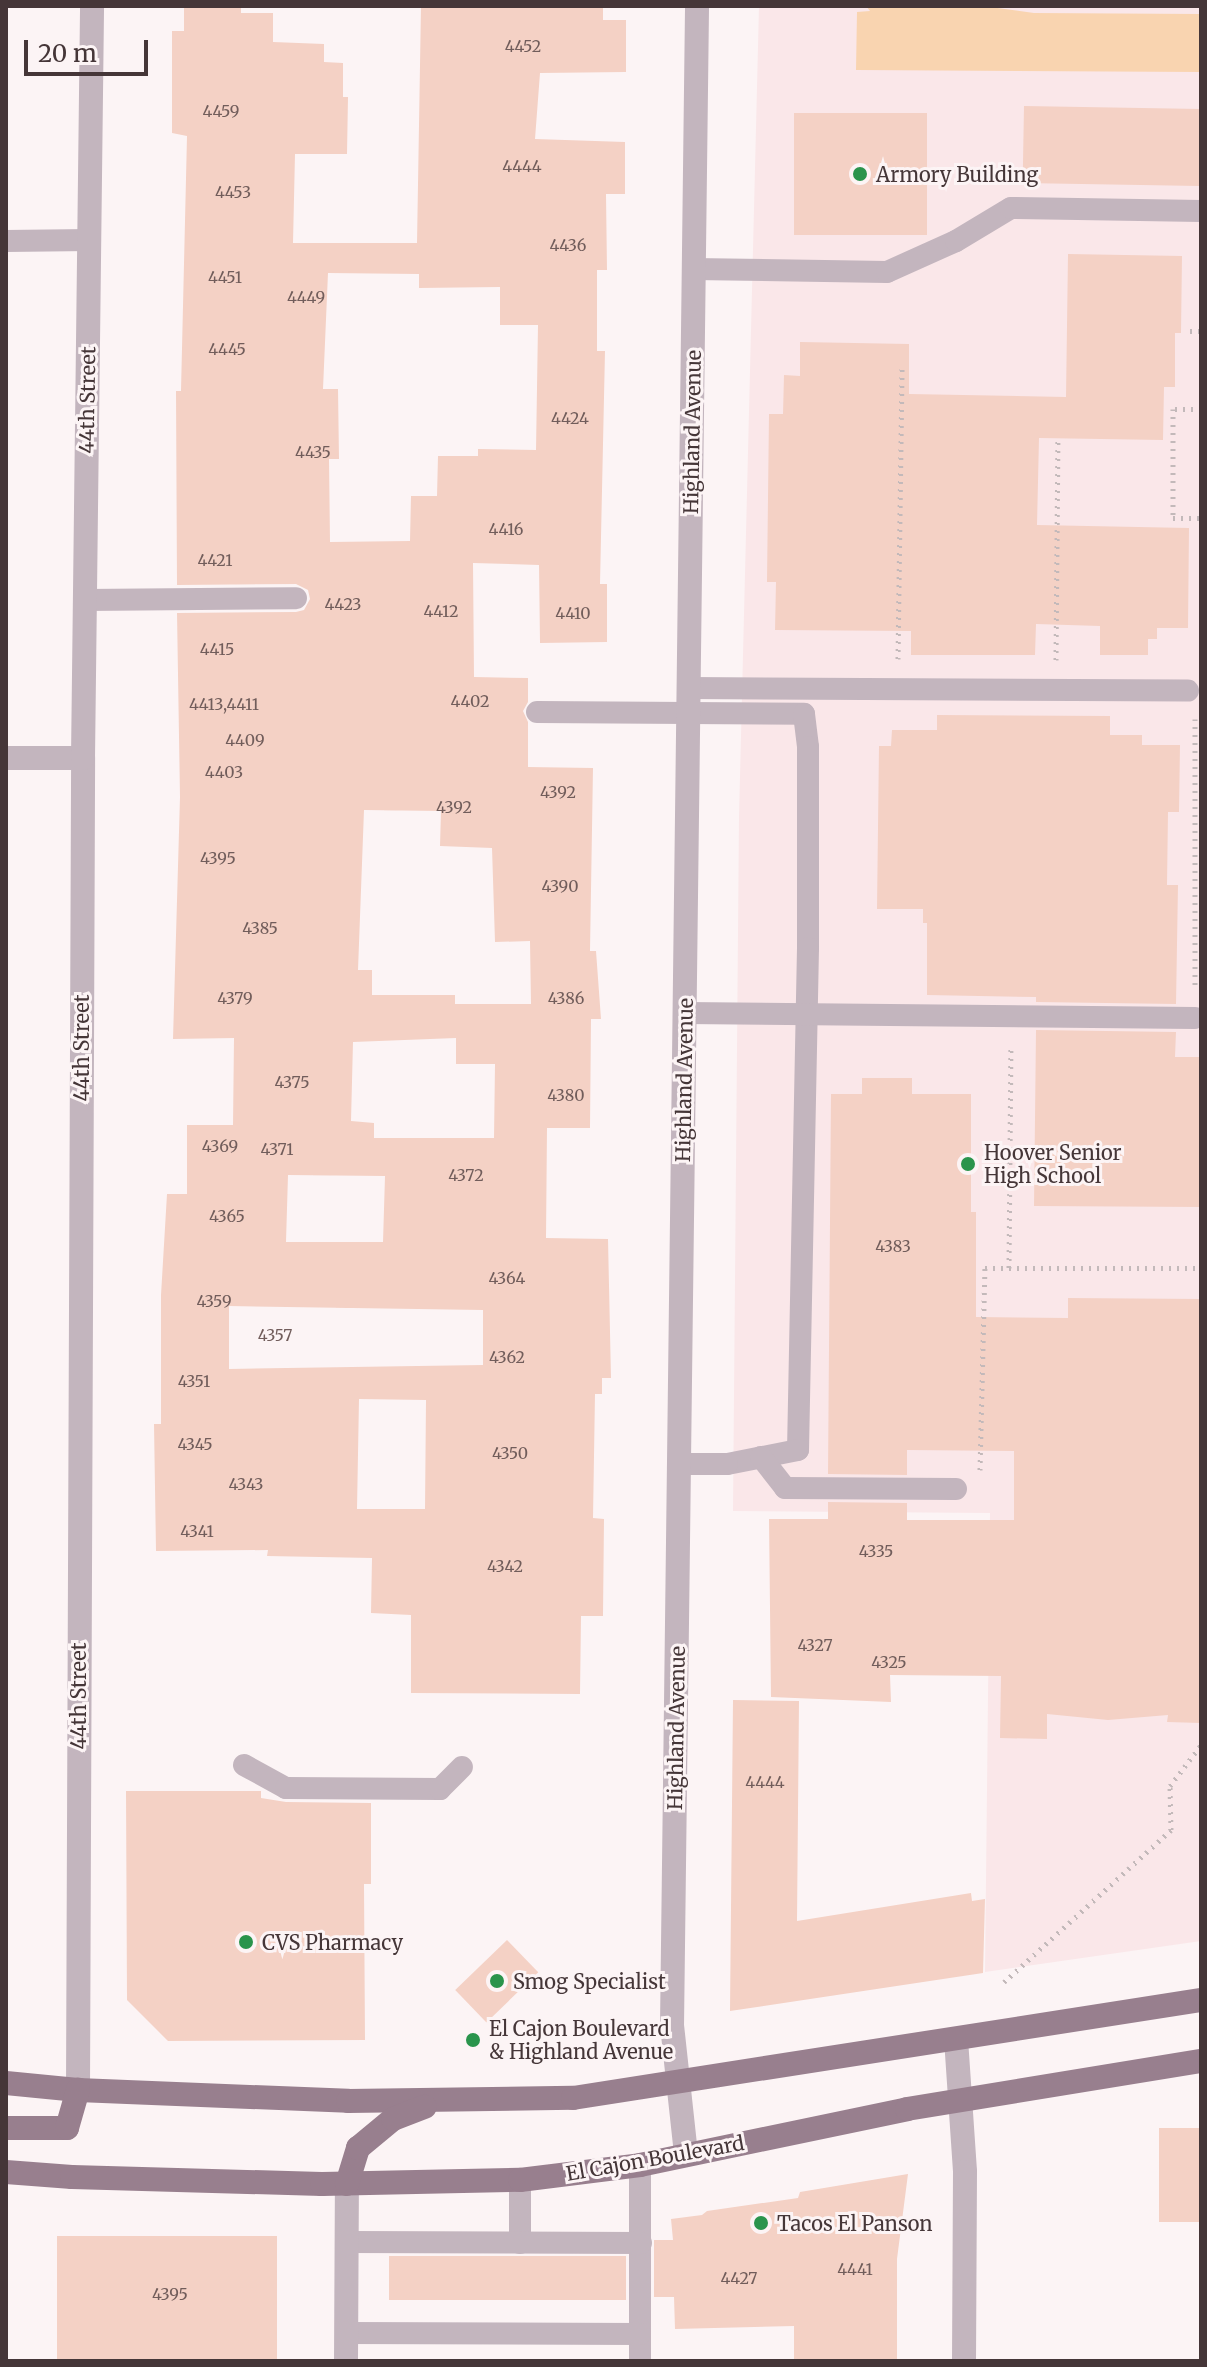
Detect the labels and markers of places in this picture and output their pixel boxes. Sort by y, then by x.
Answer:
place label: Armory Building [876,162,1038,186]
marker: Armory Building [851,165,869,183]
place label: Hoover Senior High School [984,1140,1122,1187]
marker: Hoover Senior High School [959,1155,977,1173]
place label: CVS Pharmacy [262,1930,403,1954]
marker: CVS Pharmacy [237,1933,255,1951]
place label: Smog Specialist [513,1969,666,1993]
marker: Smog Specialist [488,1972,506,1990]
place label: El Cajon Boulevard & Highland Avenue [489,2016,673,2063]
marker: El Cajon Boulevard & Highland Avenue [464,2031,482,2049]
place label: Tacos El Panson [777,2211,933,2235]
marker: Tacos El Panson [752,2214,770,2232]

